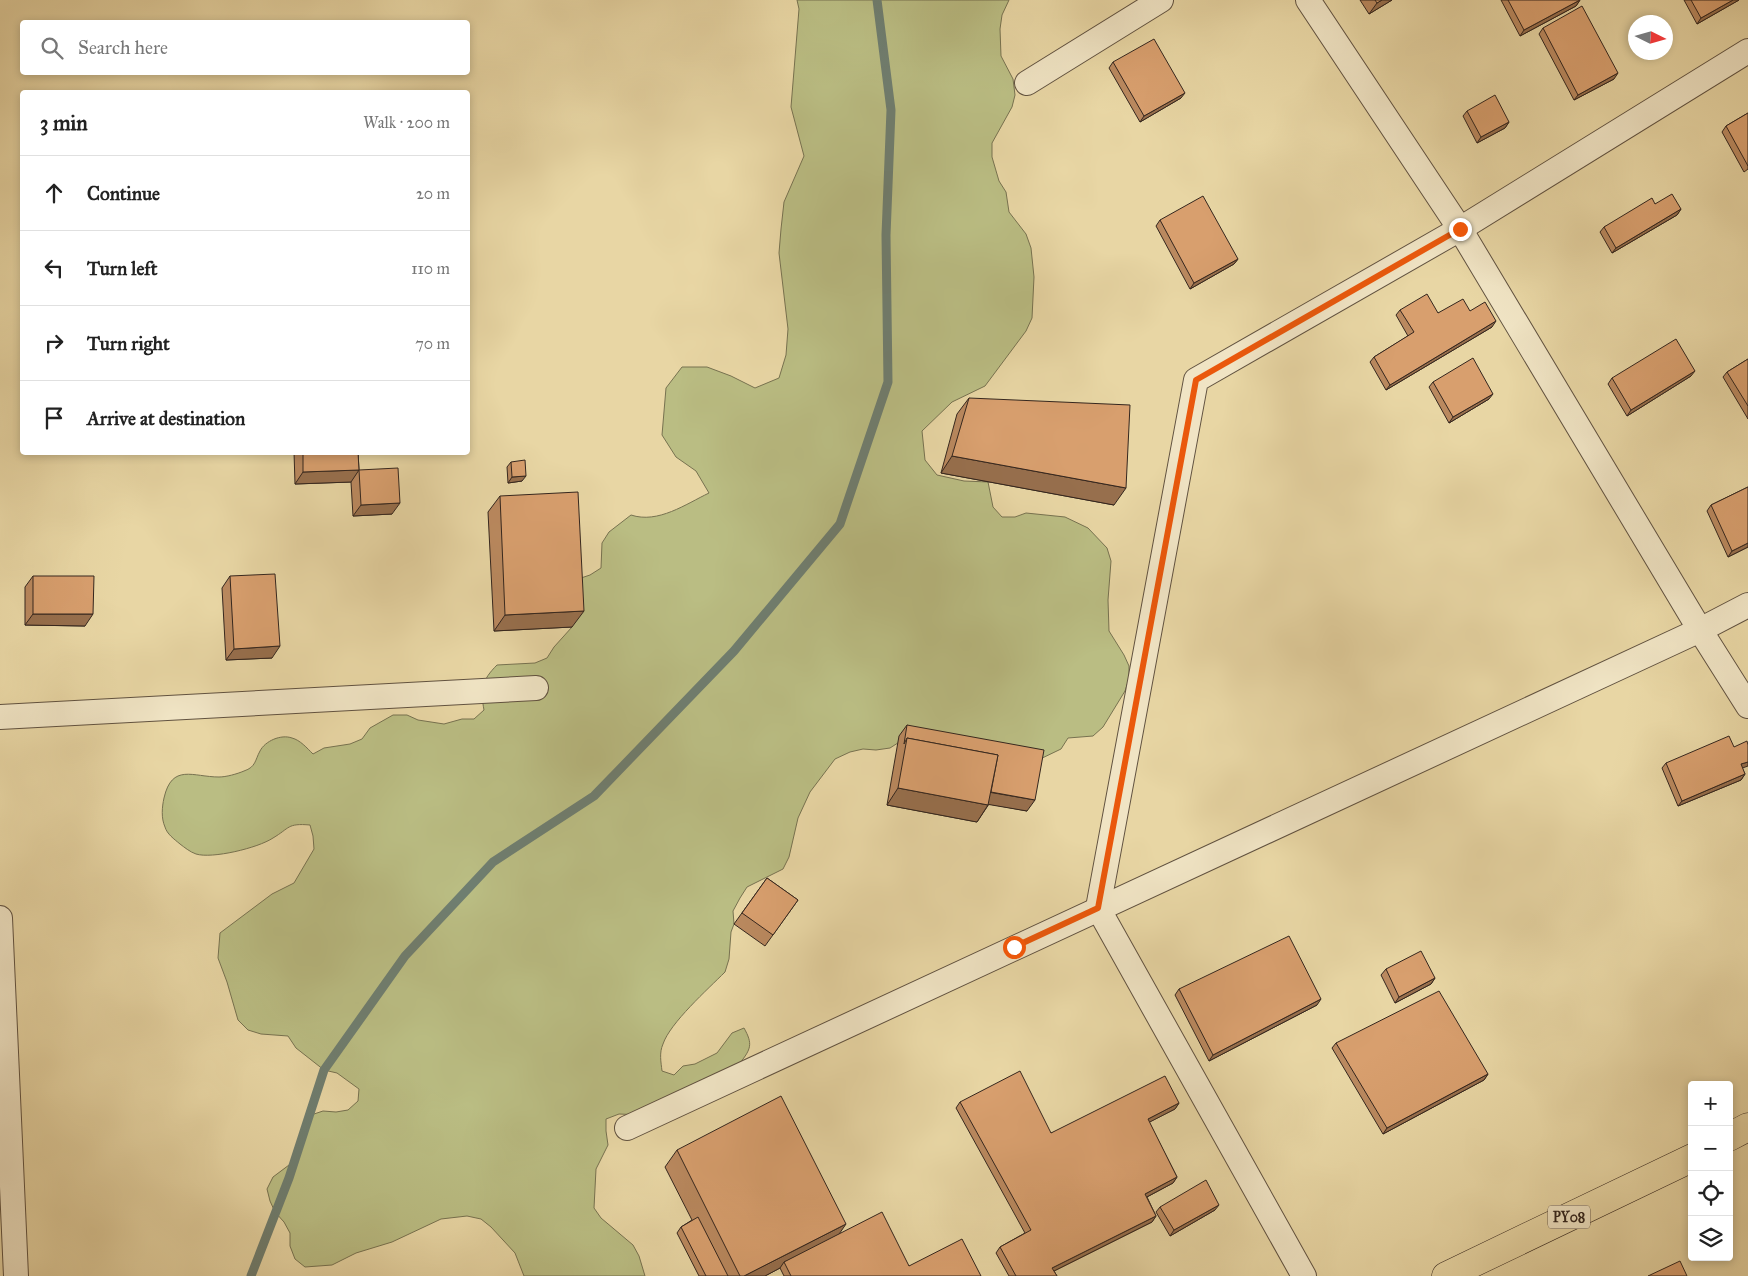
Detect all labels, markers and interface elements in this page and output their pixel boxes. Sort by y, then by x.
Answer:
north arrow [1628,15,1673,60]
search box [20,20,470,75]
icon: search [38,34,66,62]
text: Search here [78,36,168,59]
text: 3 min [40,110,88,136]
text: Walk · 200 m [363,113,450,132]
icon: ahead [40,179,68,207]
text: Continue [87,182,160,205]
text: 20 m [416,184,450,203]
route end [1449,218,1472,241]
icon: left [40,254,68,282]
text: Turn left [87,257,157,280]
text: 110 m [411,259,450,278]
icon: right [40,329,68,357]
text: Turn right [87,332,170,355]
text: 70 m [415,334,450,353]
icon: arrive [40,404,68,432]
text: Arrive at destination [87,407,245,430]
route start [1003,936,1026,959]
map controls [1688,1081,1733,1261]
button: + [1688,1081,1733,1126]
button: − [1688,1126,1733,1171]
button: locate [1688,1171,1733,1216]
road number: PY08 [1548,1206,1590,1228]
button: layers [1688,1216,1733,1261]

